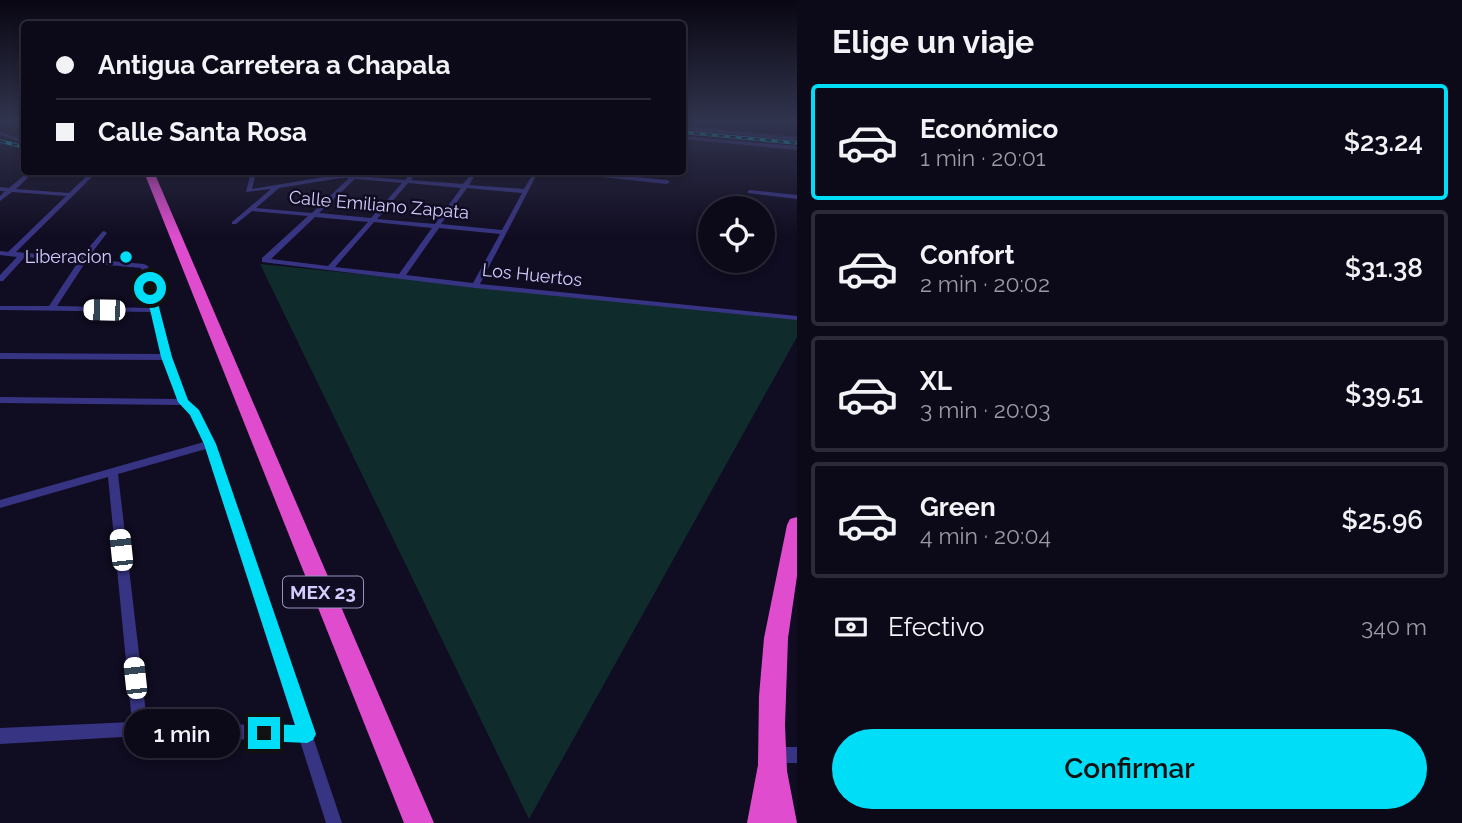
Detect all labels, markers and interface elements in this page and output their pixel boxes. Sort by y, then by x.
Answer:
text: Elige un viaje [832,23,1034,60]
text: Antigua Carretera a Chapala [98,50,450,80]
icon: car [836,111,899,174]
text: Económico [920,114,1058,144]
text: Calle Santa Rosa [98,117,307,147]
text: $23.24 [1344,127,1423,157]
text: 1 min · 20:01 [920,144,1046,171]
street label: Calle Emiliano Zapata [288,186,470,223]
map controls [698,196,775,273]
button: locate [698,196,775,273]
icon: car [836,237,899,300]
text: Confort [920,240,1014,270]
place label: Liberacion [25,246,112,267]
marker: Liberacion [118,249,134,265]
text: $31.38 [1345,253,1423,283]
street label: Los Huertos [481,259,583,290]
text: 2 min · 20:02 [920,270,1050,297]
route start [134,272,166,304]
car [83,299,126,321]
icon: car [836,363,899,426]
text: XL [920,366,952,396]
text: $39.51 [1345,379,1423,409]
text: 3 min · 20:03 [920,396,1051,423]
icon: car [836,489,899,552]
text: Green [920,492,996,522]
text: $25.96 [1341,505,1423,535]
text: 4 min · 20:04 [920,522,1051,549]
car [109,528,134,572]
road number: MEX 23 [283,576,363,608]
icon: cash [832,608,870,646]
text: Efectivo [888,612,985,642]
text: 340 m [1361,613,1427,640]
car [123,656,148,700]
callout: 1 min [124,708,240,758]
route end [248,717,280,749]
text: 1 min [153,720,211,747]
button: Confirmar [832,729,1427,809]

